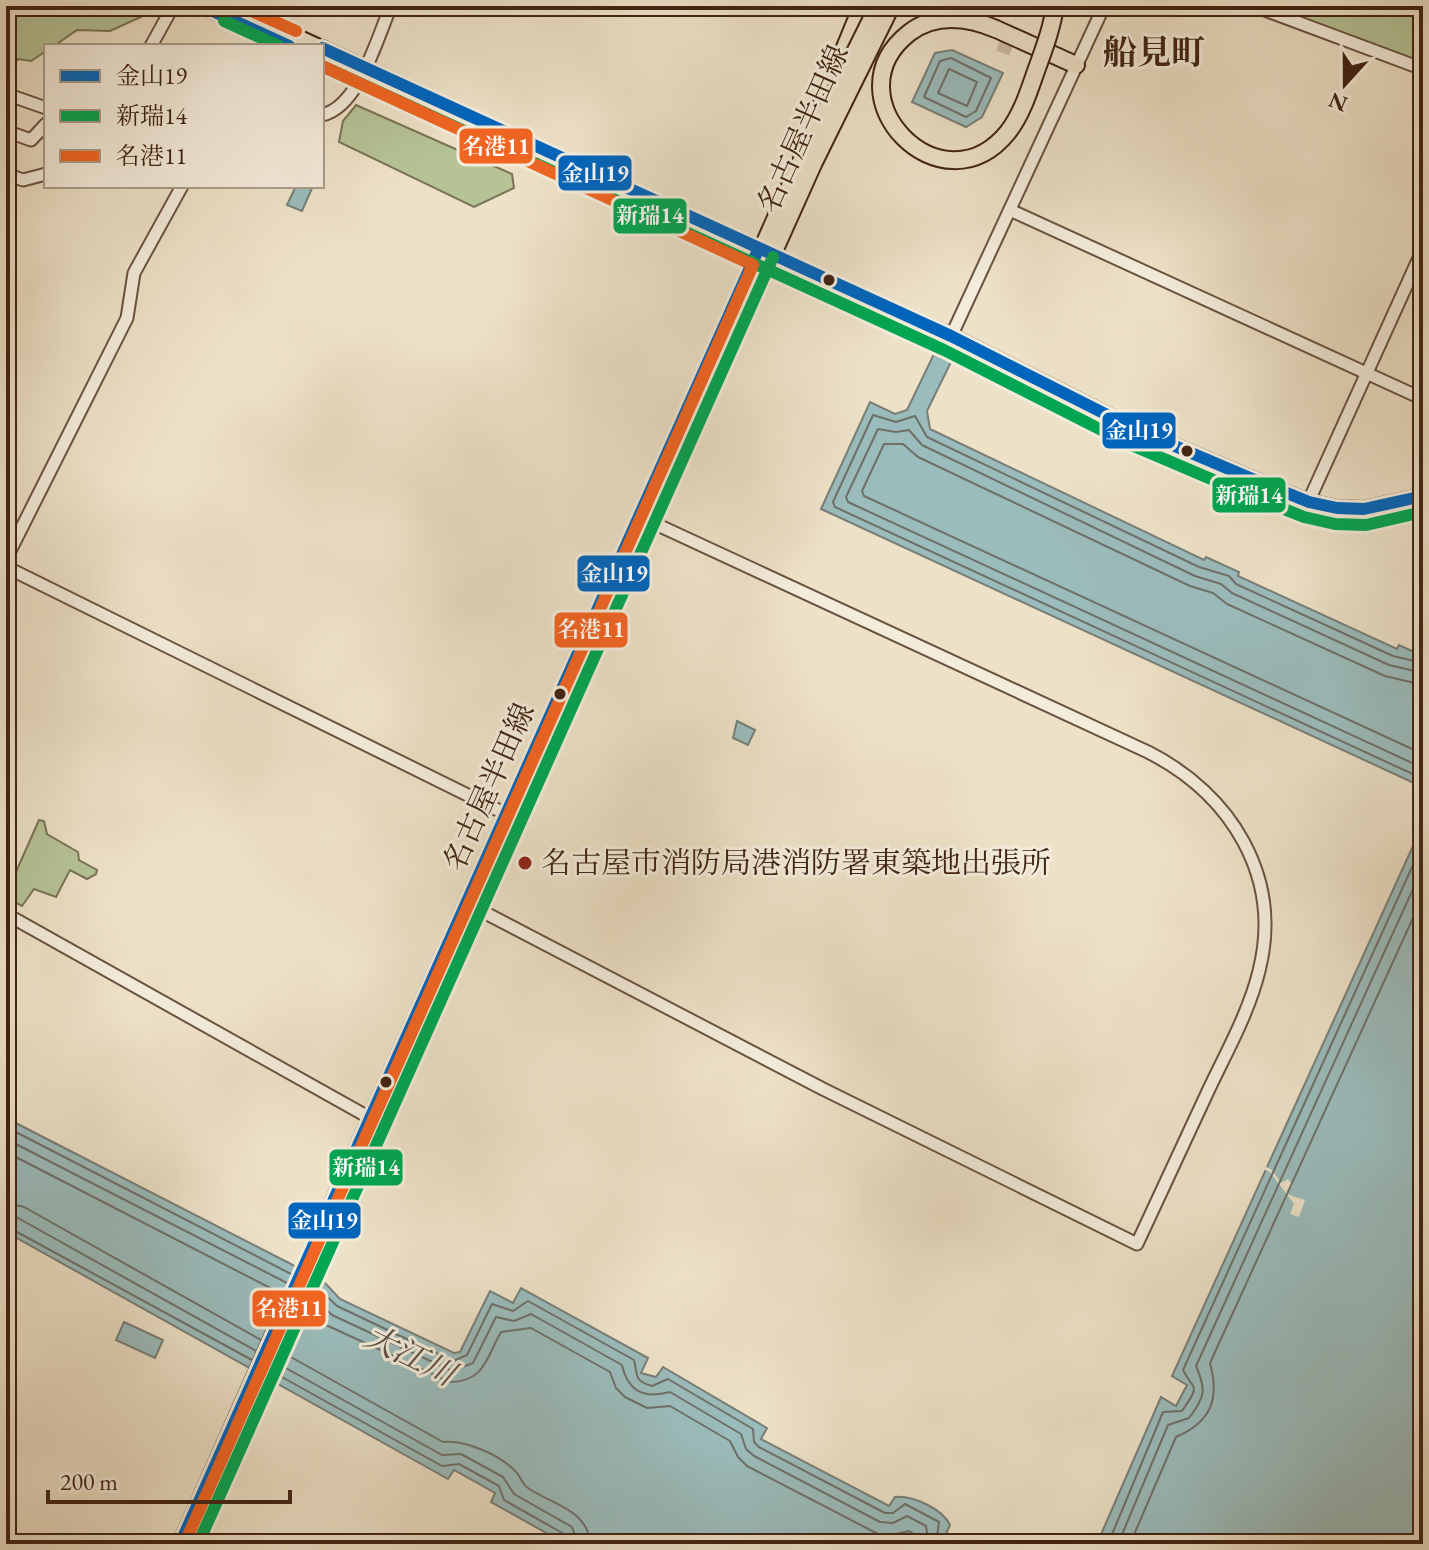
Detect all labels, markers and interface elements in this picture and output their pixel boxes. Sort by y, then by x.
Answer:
district label: 船見町 [1103,30,1205,74]
street label: 名古屋半田線 [748,39,857,219]
legend [44,44,324,188]
north arrow [1305,44,1385,124]
text: 金山19 [116,60,188,91]
text: N [1324,85,1352,119]
text: 新瑞14 [116,100,188,131]
line badge: 名港11 [458,127,534,165]
text: 名港11 [462,132,530,161]
text: 名港11 [116,140,187,171]
line badge: 金山19 [557,154,633,192]
text: 金山19 [561,159,629,188]
line badge: 新瑞14 [612,197,688,235]
text: 新瑞14 [616,201,684,230]
unlabelled marker [821,272,837,288]
line badge: 金山19 [1101,411,1177,450]
text: 金山19 [1105,416,1173,445]
unlabelled marker [1179,443,1195,459]
line badge: 新瑞14 [1211,476,1287,514]
text: 新瑞14 [1215,481,1283,510]
line badge: 金山19 [576,554,651,593]
text: 金山19 [580,559,648,588]
line badge: 名港11 [553,611,629,649]
text: 名港11 [557,615,625,644]
unlabelled marker [552,686,568,702]
street label: 名古屋半田線 [434,697,543,877]
place label: 名古屋市消防局港消防署東築地出張所 [541,843,1051,882]
marker: 名古屋市消防局港消防署東築地出張所 [516,854,534,872]
unlabelled marker [378,1074,394,1090]
line badge: 新瑞14 [328,1148,404,1187]
text: 新瑞14 [332,1153,400,1182]
line badge: 金山19 [287,1201,362,1240]
text: 金山19 [290,1206,358,1235]
line badge: 名港11 [251,1289,327,1328]
text: 名港11 [255,1294,323,1323]
water label: 大江川 [358,1315,465,1396]
scale bar [48,1454,290,1504]
text: 200 m [60,1466,118,1497]

